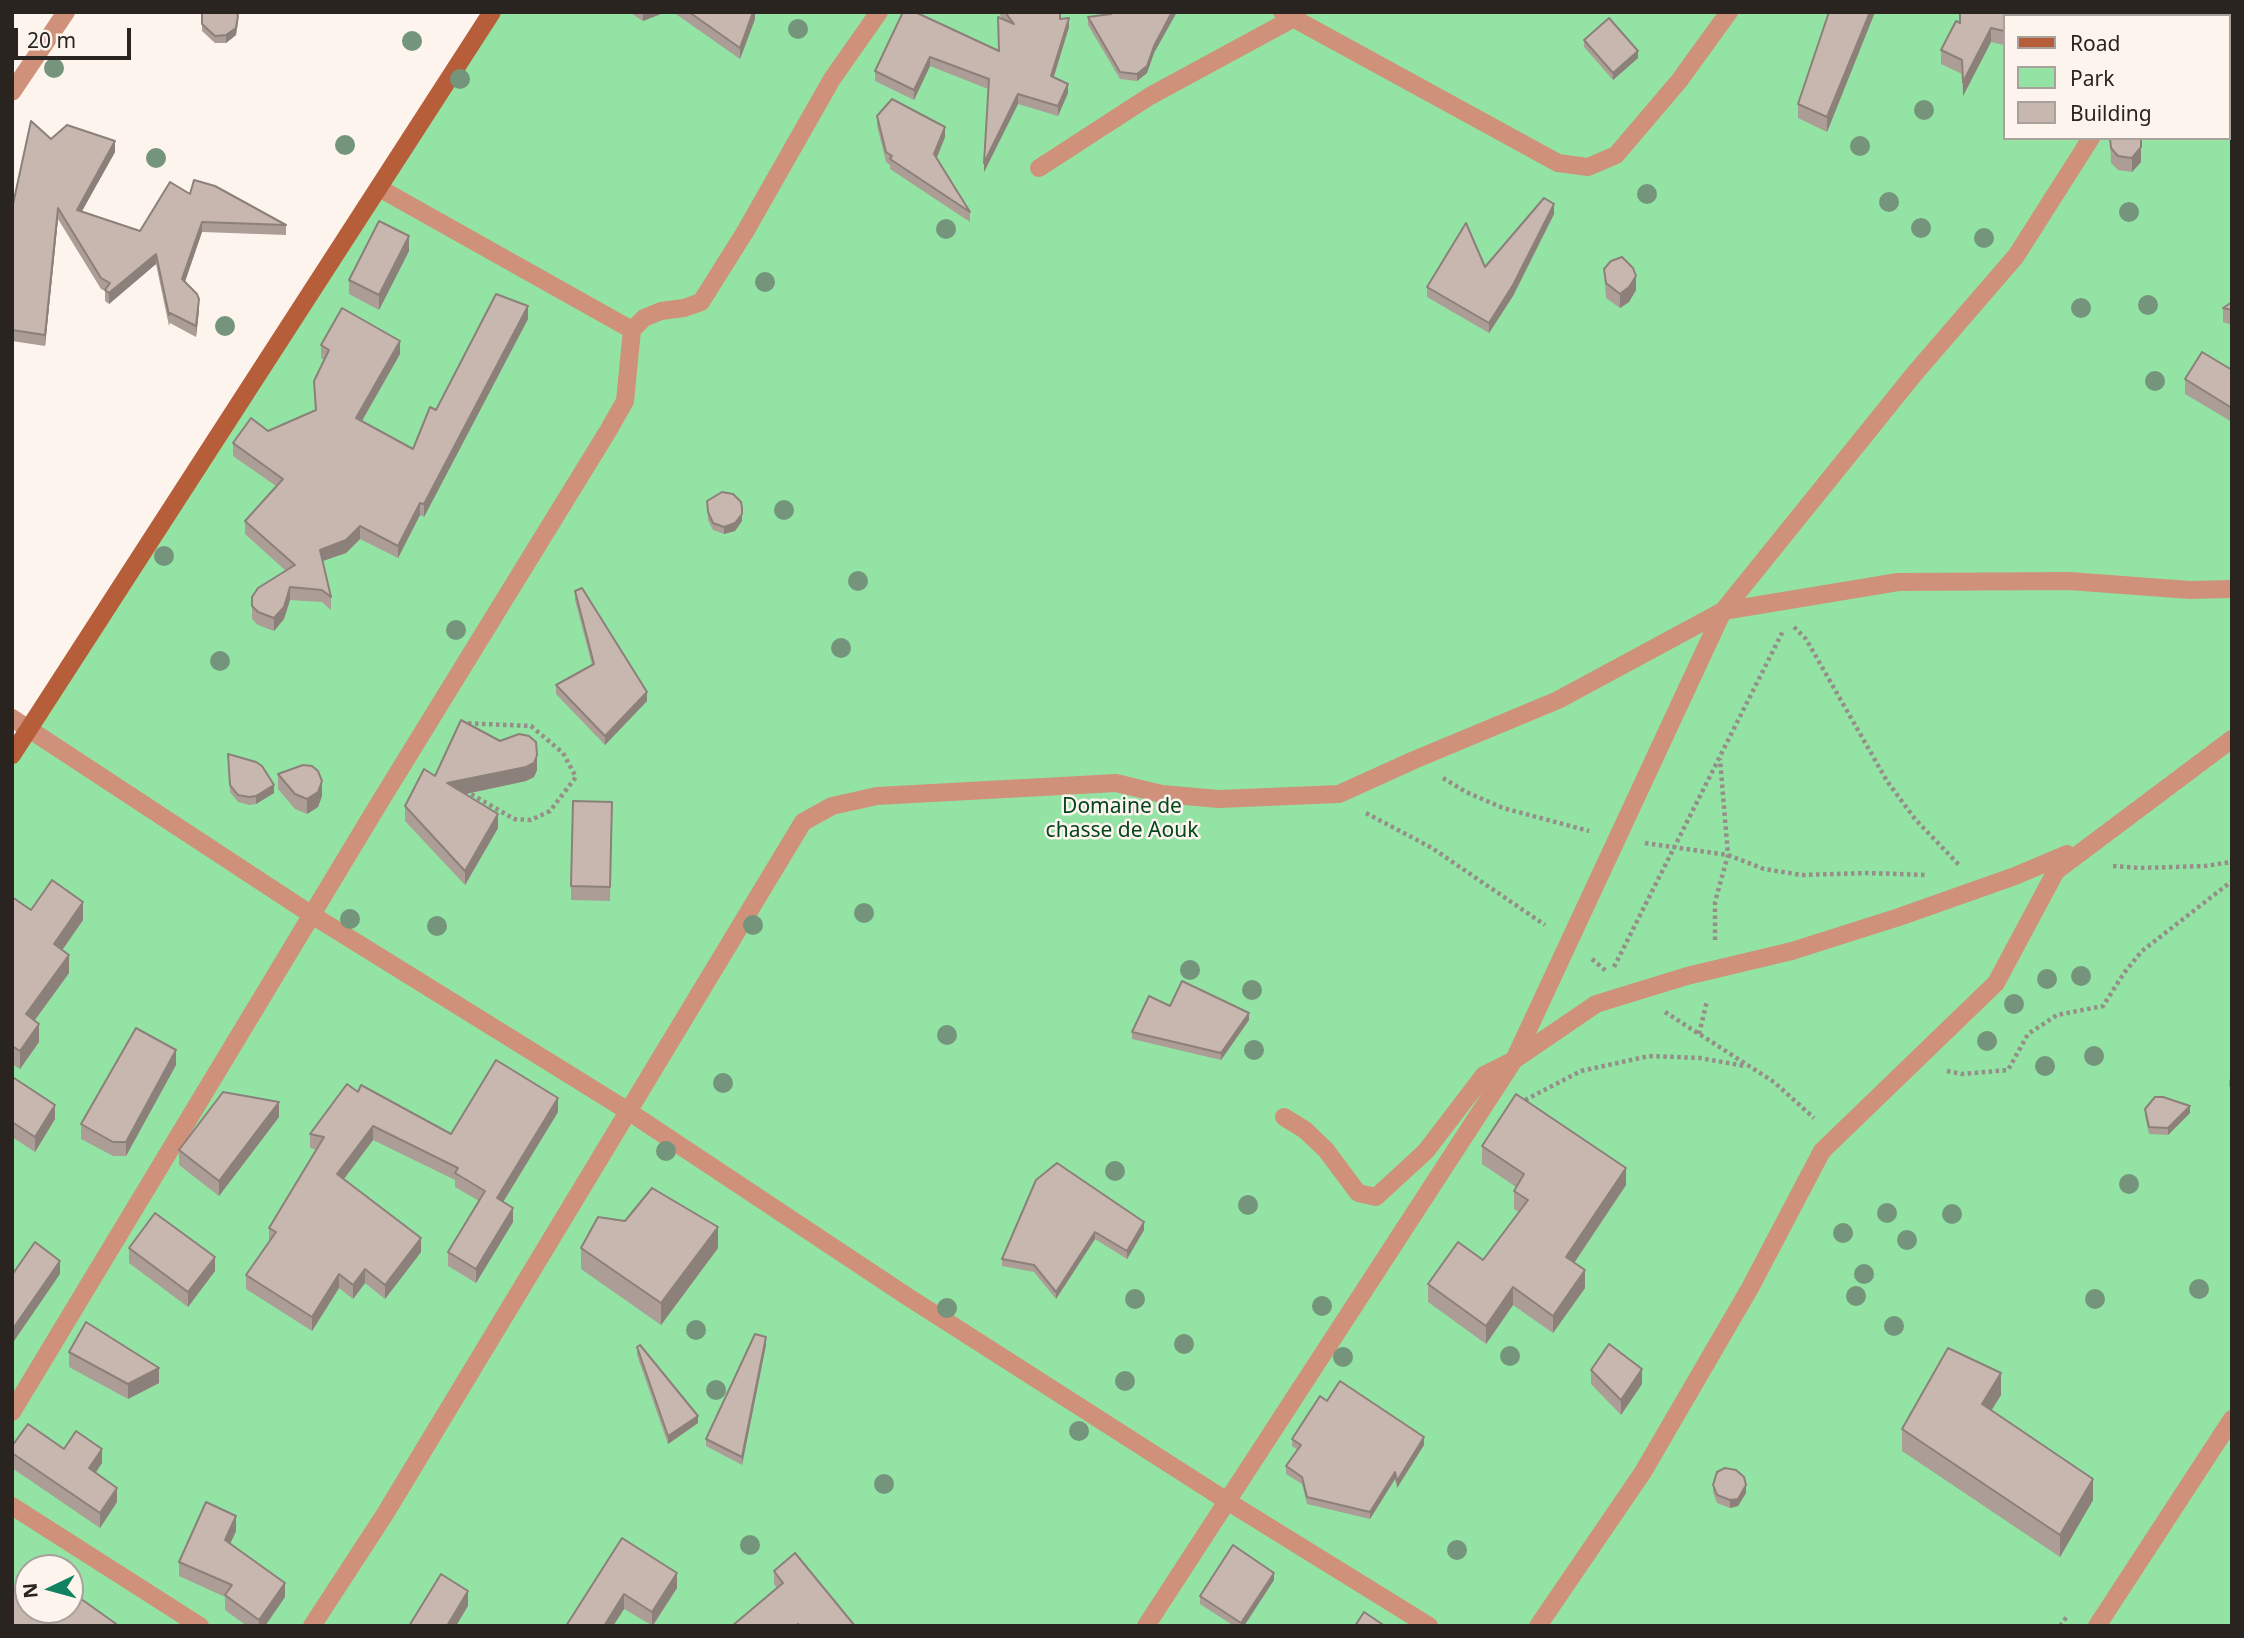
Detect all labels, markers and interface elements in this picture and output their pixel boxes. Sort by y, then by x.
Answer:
scale bar [18,14,135,58]
legend [2002,14,2230,140]
text: 20 m [27,26,76,54]
text: Road [2070,29,2120,57]
text: Park [2070,64,2114,92]
text: Building [2070,99,2152,127]
park label: Domaine de chasse de Aouk [1046,794,1198,844]
north arrow [14,1554,84,1624]
text: N [16,1582,44,1599]

